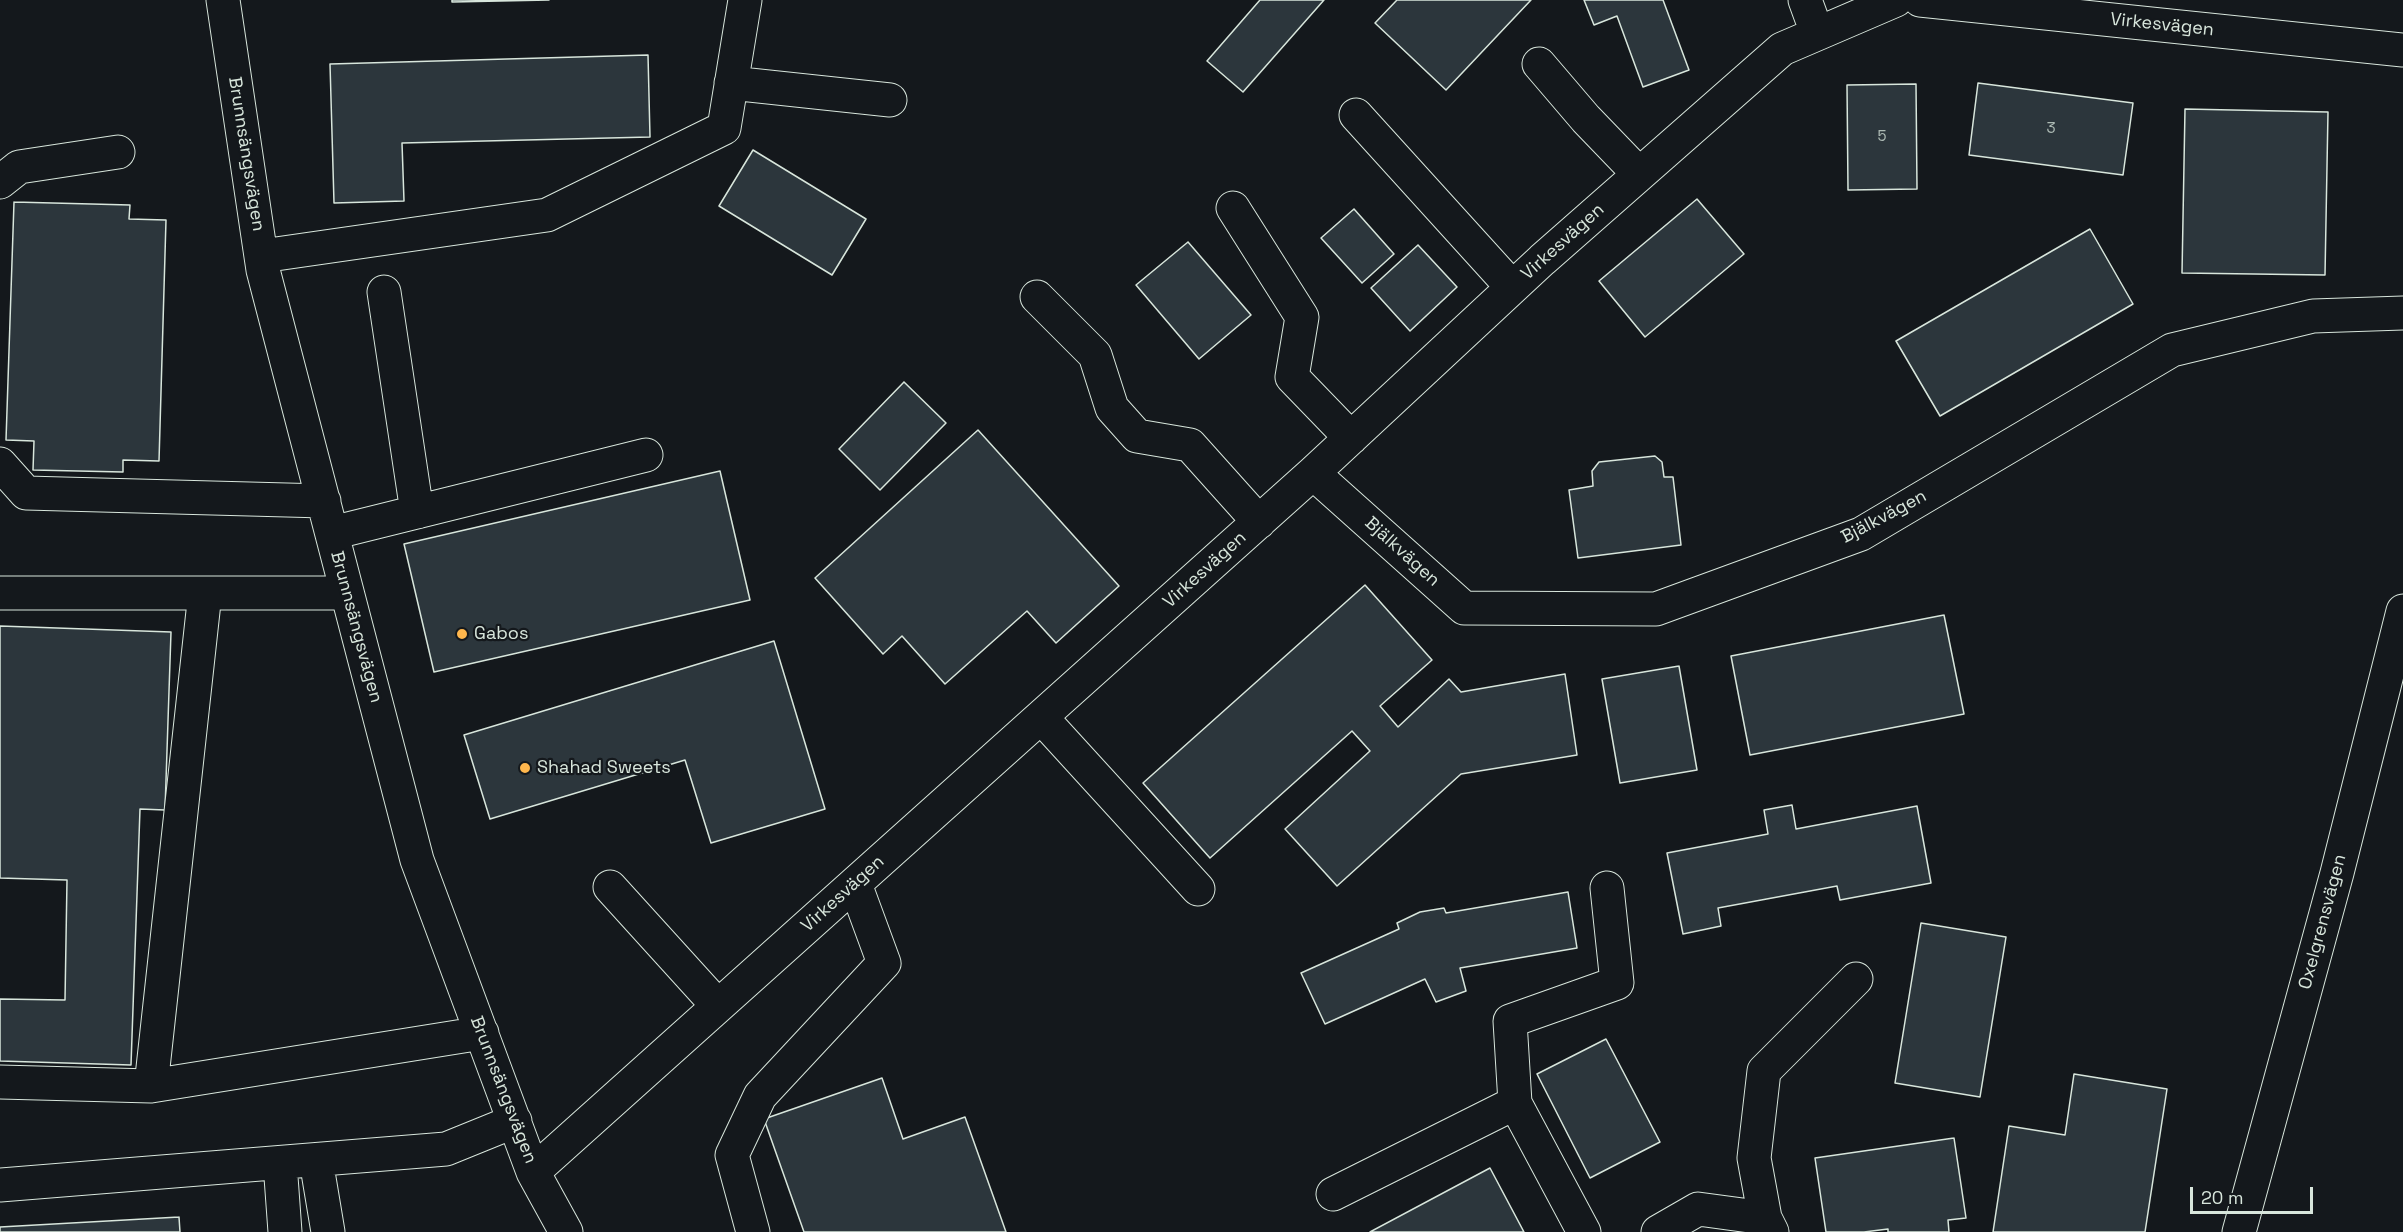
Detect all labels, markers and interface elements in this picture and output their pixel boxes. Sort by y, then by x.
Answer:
street label: Virkesvägen [2109,9,2215,41]
street label: Brunnsängsvägen [223,75,269,233]
house number: 3 [2046,120,2056,138]
house number: 5 [1878,128,1886,146]
street label: Virkesvägen [1517,199,1609,285]
street label: Bjälkvägen [1838,486,1930,548]
street label: Bjälkvägen [1360,513,1444,591]
street label: Virkesvägen [1159,527,1251,613]
street label: Brunnsängsvägen [325,549,387,705]
place label: Gabos [474,623,528,645]
marker: Gabos [455,627,469,641]
place label: Shahad Sweets [537,757,671,779]
marker: Shahad Sweets [518,761,532,775]
street label: Virkesvägen [797,851,889,937]
street label: Oxelgrensvägen [2295,852,2351,992]
street label: Brunnsängsvägen [465,1013,541,1167]
scale bar [2193,1175,2316,1213]
text: 20 m [2201,1186,2244,1209]

